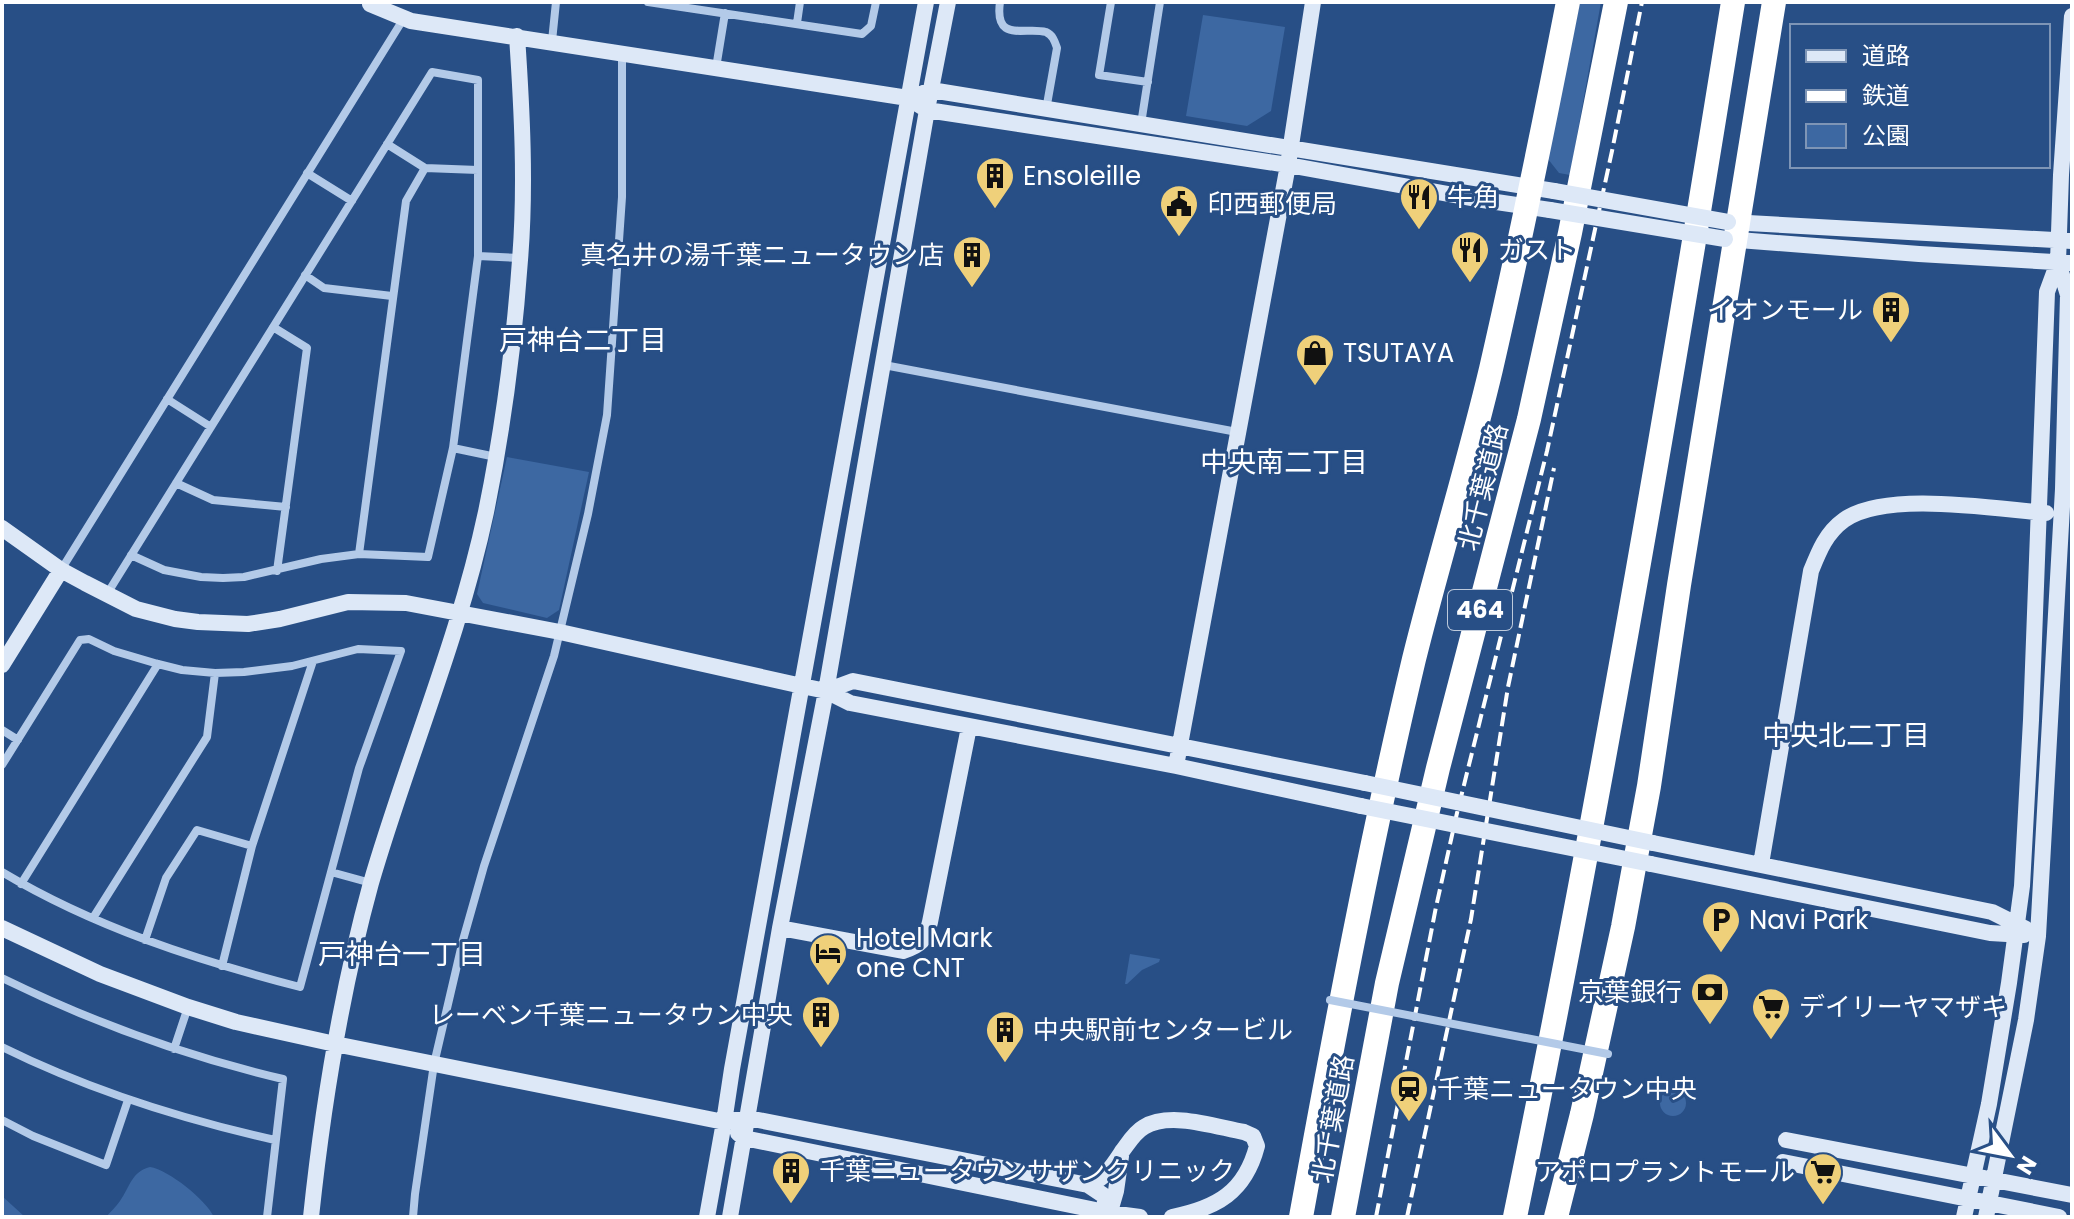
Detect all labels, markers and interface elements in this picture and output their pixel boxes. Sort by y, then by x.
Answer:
legend [1790,24,2050,168]
text: 道路 [1862,39,1910,72]
text: 鉄道 [1862,79,1910,112]
text: 公園 [1862,119,1910,152]
building icon: Ensoleille [974,155,1016,210]
place label: Ensoleille [1023,158,1141,194]
restaurant icon: 牛角 [1398,176,1440,231]
place label: 牛角 [1447,179,1499,215]
public building icon: 印西郵便局 [1158,183,1200,238]
place label: 印西郵便局 [1207,186,1337,222]
restaurant icon: ガスト [1449,229,1491,284]
place label: ガスト [1498,232,1576,268]
building icon: 真名井の湯千葉ニュータウン店 [951,234,993,289]
place label: 真名井の湯千葉ニュータウン店 [580,237,944,273]
building icon: イオンモール [1870,289,1912,344]
place label: イオンモール [1707,292,1863,328]
district label: 戸神台二丁目 [499,321,667,360]
shop icon: TSUTAYA [1294,332,1336,387]
place label: TSUTAYA [1343,335,1454,371]
street label: 北千葉道路 [1450,420,1516,554]
district label: 中央南二丁目 [1200,443,1368,482]
road number: 464 [1448,590,1512,630]
district label: 中央北二丁目 [1762,716,1930,755]
parking icon: Navi Park [1700,899,1742,954]
place label: Navi Park [1749,902,1869,938]
place label: Hotel Mark one CNT [856,920,993,986]
hotel icon: Hotel Mark one CNT [807,932,849,987]
district label: 戸神台一丁目 [318,935,486,974]
bank icon: 京葉銀行 [1689,971,1731,1026]
place label: 京葉銀行 [1578,974,1682,1010]
supermarket icon: デイリーヤマザキ [1750,986,1792,1041]
place label: デイリーヤマザキ [1799,989,2007,1025]
building icon: レーベン千葉ニュータウン中央 [800,994,842,1049]
place label: レーベン千葉ニュータウン中央 [429,997,793,1033]
building icon: 中央駅前センタービル [984,1009,1026,1064]
place label: 中央駅前センタービル [1033,1012,1293,1048]
street label: 北千葉道路 [1304,1052,1362,1186]
station icon: 千葉ニュータウン中央 [1388,1068,1430,1123]
place label: 千葉ニュータウン中央 [1437,1071,1697,1107]
north arrow [1970,1115,2050,1195]
building icon: 千葉ニュータウンサザンクリニック [770,1150,812,1205]
text: N [2009,1150,2044,1181]
supermarket icon: アポロプラントモール [1802,1151,1844,1206]
place label: 千葉ニュータウンサザンクリニック [819,1153,1235,1189]
place label: アポロプラントモール [1535,1154,1795,1190]

